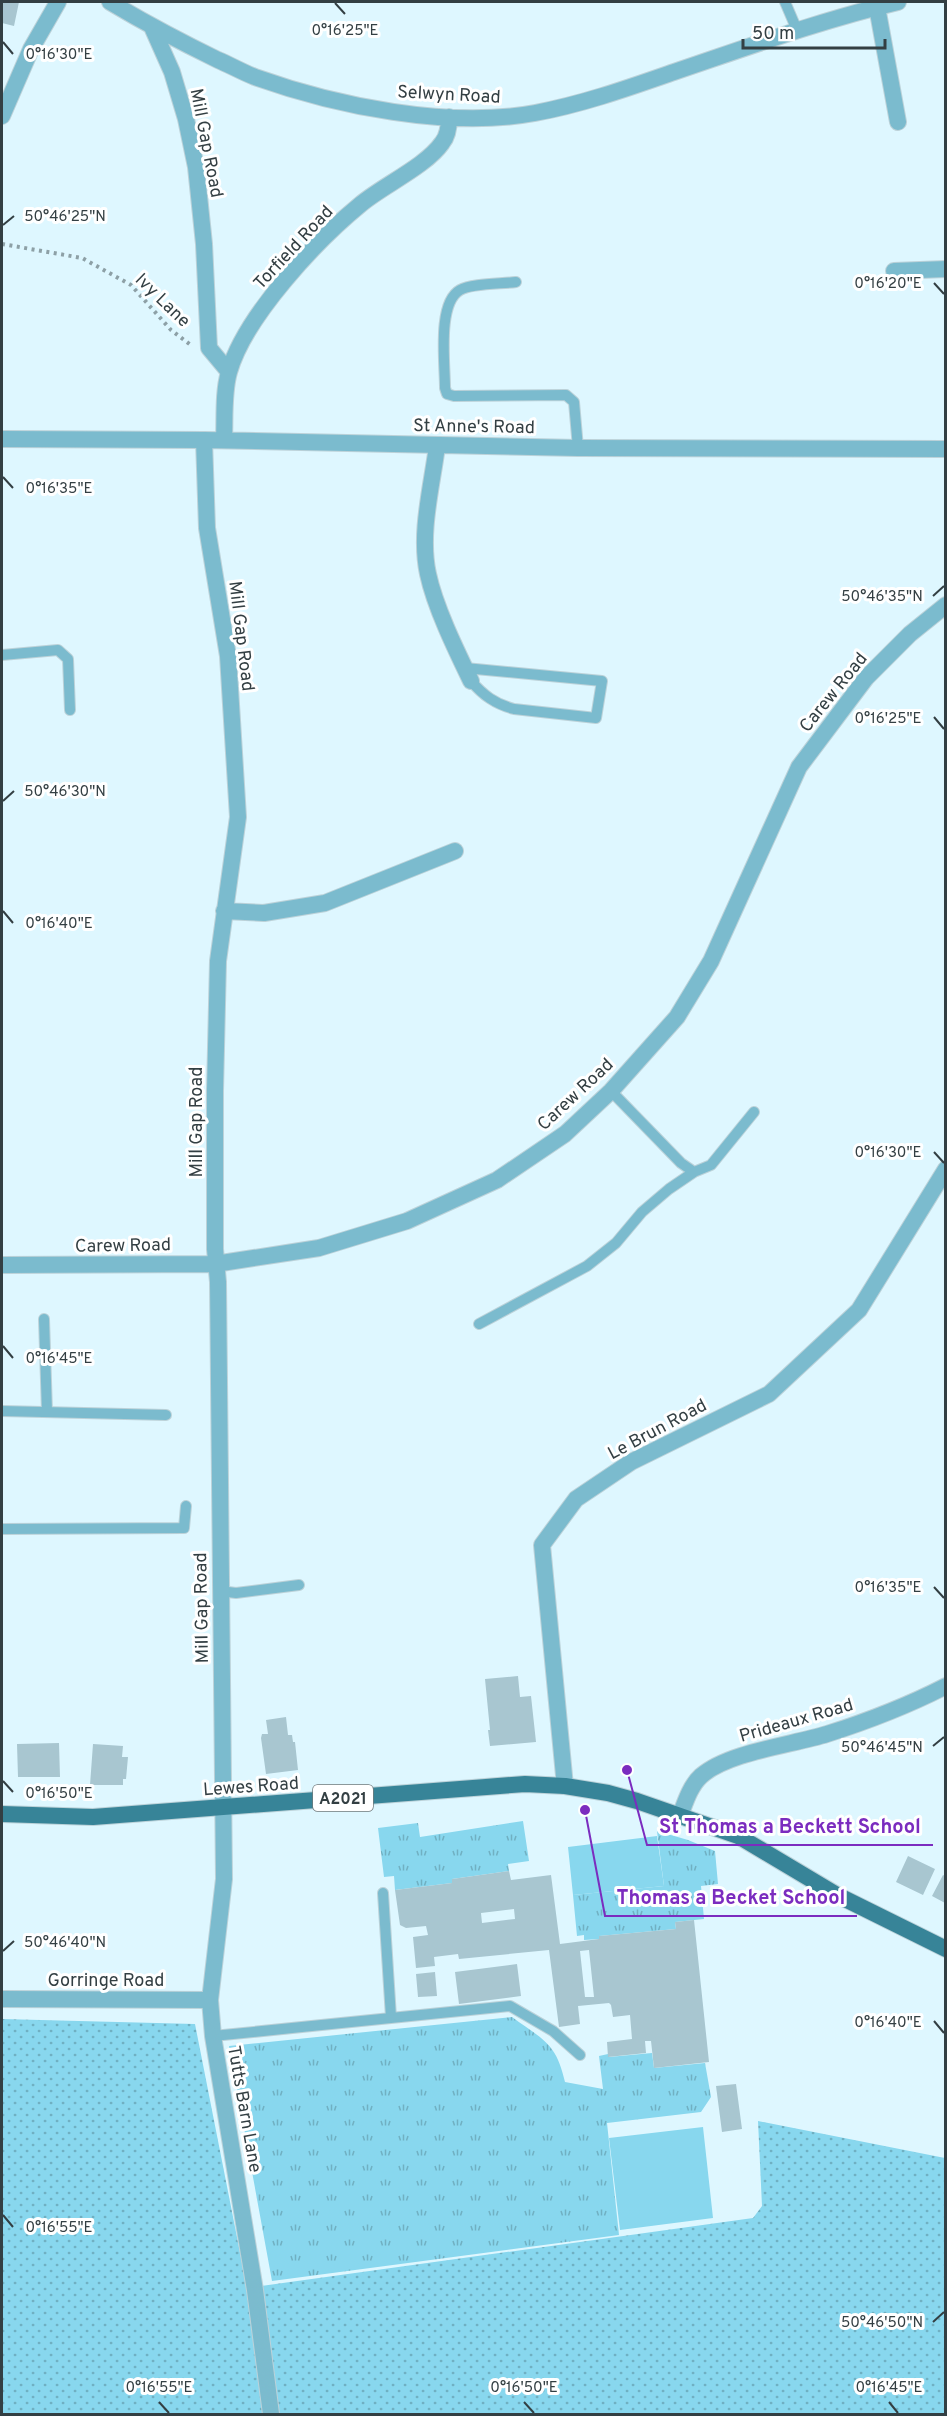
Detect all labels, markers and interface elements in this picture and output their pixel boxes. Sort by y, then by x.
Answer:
scale bar [743,12,886,50]
text: 0°16'25"E [311,22,379,41]
text: 50 m [752,23,794,46]
text: 0°16'30"E [25,46,93,65]
street label: Selwyn Road [397,81,501,110]
street label: Mill Gap Road [184,87,227,200]
street label: Torfield Road [249,201,339,295]
text: 50°46'25"N [24,208,106,227]
street label: Ivy Lane [129,269,195,333]
text: 0°16'20"E [854,275,922,294]
street label: St Anne's Road [413,415,535,440]
text: 0°16'35"E [26,480,92,499]
street label: Mill Gap Road [222,580,259,693]
text: 50°46'35"N [841,588,923,607]
street label: Carew Road [795,648,873,738]
text: 0°16'25"E [854,710,922,729]
text: 50°46'30"N [24,783,106,802]
text: 0°16'40"E [25,915,93,934]
street label: Carew Road [533,1054,619,1136]
street label: Mill Gap Road [186,1067,209,1177]
text: 0°16'30"E [854,1144,922,1163]
street label: Carew Road [75,1234,171,1259]
text: 0°16'45"E [25,1350,93,1369]
street label: Le Brun Road [604,1395,711,1466]
street label: Mill Gap Road [190,1552,215,1664]
text: 0°16'35"E [855,1579,921,1598]
street label: Prideaux Road [737,1694,856,1749]
text: 50°46'45"N [841,1739,923,1758]
street label: Lewes Road [202,1773,300,1802]
text: 0°16'50"E [25,1785,93,1804]
road number: A2021 [313,1785,373,1811]
callout: St Thomas a Beckett School [647,1807,933,1845]
text: St Thomas a Beckett School [659,1815,921,1841]
callout: Thomas a Becket School [605,1878,857,1916]
text: Thomas a Becket School [617,1886,845,1912]
text: 50°46'40"N [24,1934,106,1953]
street label: Gorringe Road [48,1970,164,1993]
text: 0°16'40"E [854,2014,922,2033]
street label: Tutts Barn Lane [221,2044,266,2175]
text: 0°16'55"E [25,2219,93,2238]
text: 50°46'50"N [841,2314,923,2333]
text: 0°16'55"E [125,2379,193,2398]
text: 0°16'50"E [490,2379,558,2398]
text: 0°16'45"E [855,2379,923,2398]

